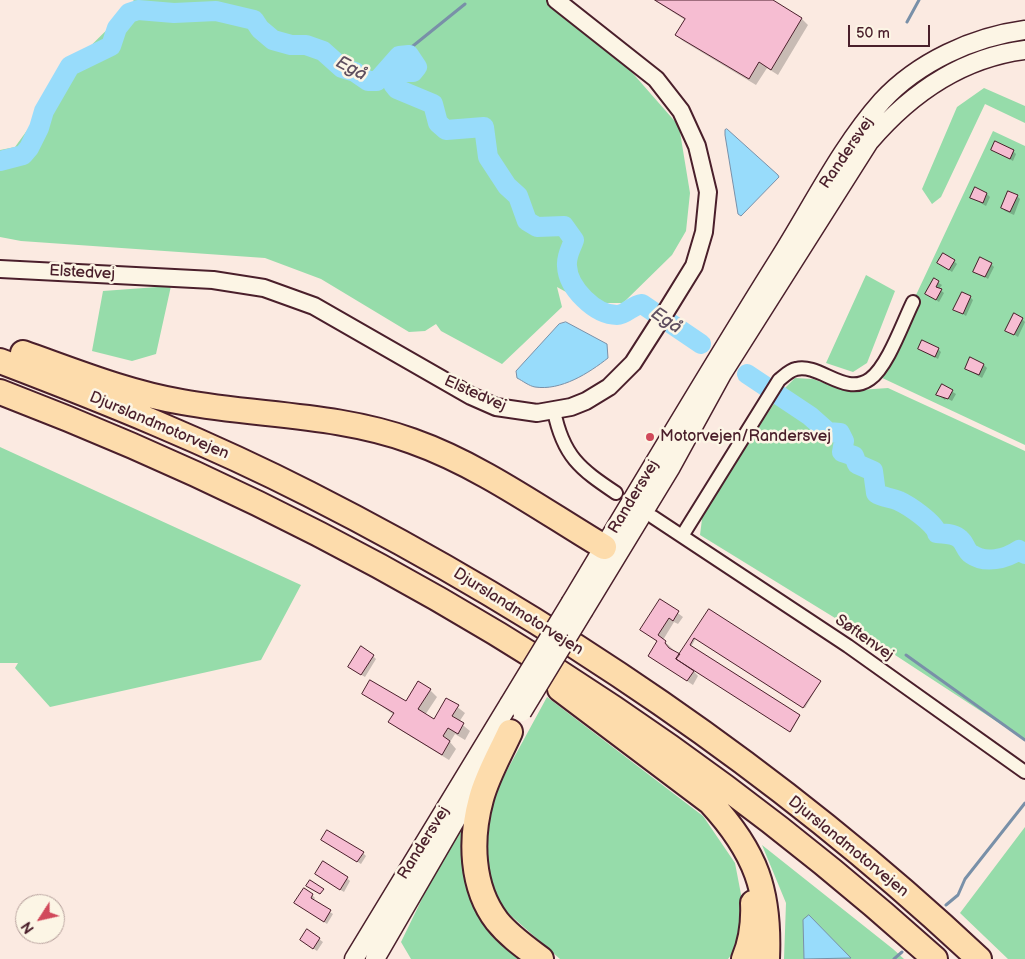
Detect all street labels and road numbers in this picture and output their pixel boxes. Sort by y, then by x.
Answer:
street label: Randersvej [816,113,878,193]
street label: Elstedvej [49,262,115,284]
street label: Elstedvej [441,372,509,416]
street label: Djurslandmotorvejen [86,388,232,464]
street label: Randersvej [604,457,664,537]
street label: Djurslandmotorvejen [450,564,586,660]
street label: Søftenvej [831,611,897,665]
street label: Djurslandmotorvejen [784,792,912,902]
street label: Randersvej [394,803,454,883]

